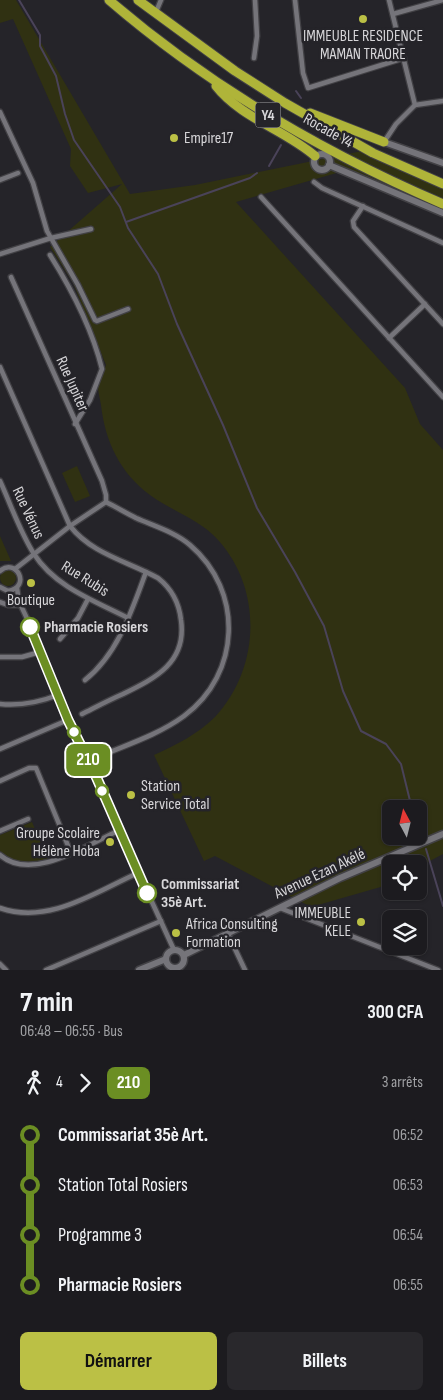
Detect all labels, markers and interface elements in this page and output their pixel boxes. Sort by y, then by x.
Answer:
marker: IMMEUBLE RESIDENCE MAMAN TRAORE [357,13,369,25]
place label: IMMEUBLE RESIDENCE MAMAN TRAORE [303,27,423,64]
road number: Y4 [256,102,280,128]
street label: Rocade Y4 [300,110,357,153]
place label: Empire17 [184,129,234,148]
marker: Empire17 [168,132,180,144]
street label: Rue Jupiter [51,353,93,415]
street label: Rue Vénus [8,484,48,542]
street label: Rue Rubis [58,557,113,601]
marker: Boutique [25,577,37,589]
place label: Boutique [7,591,55,610]
marker: Pharmacie Rosiers [20,617,40,637]
place label: Pharmacie Rosiers [44,618,148,637]
unlabelled marker [67,725,81,739]
line badge: 210 [59,744,117,776]
text: 210 [76,749,100,770]
place label: Station Service Total [141,777,210,814]
unlabelled marker [95,784,109,798]
marker: Station Service Total [125,789,137,801]
north arrow [382,800,428,845]
map controls [382,800,427,955]
place label: Groupe Scolaire Hélène Hoba [16,824,100,861]
marker: Groupe Scolaire Hélène Hoba [104,836,116,848]
street label: Avenue Ezan Akélé [271,845,369,904]
button: locate [382,855,427,900]
place label: Commissariat 35è Art. [161,875,239,912]
marker: Commissariat 35è Art. [137,883,157,903]
place label: IMMEUBLE KELE [295,904,351,941]
button: layers [382,910,427,955]
place label: Africa Consulting Formation [185,915,278,952]
marker: IMMEUBLE KELE [355,916,367,928]
marker: Africa Consulting Formation [170,927,182,939]
text: 7 min [20,986,73,1019]
text: 300 CFA [367,1001,423,1024]
text: 06:48 – 06:55 · Bus [20,1022,123,1041]
icon: walk [20,1069,48,1097]
icon: forward [71,1069,99,1097]
text: 210 [117,1072,140,1093]
text: 4 [56,1073,63,1092]
text: 3 arrêts [382,1073,423,1092]
text: Commissariat 35è Art. [58,1124,208,1147]
text: 06:52 [393,1126,423,1145]
text: Station Total Rosiers [58,1174,188,1197]
text: 06:53 [393,1176,423,1195]
text: Programme 3 [58,1224,142,1247]
text: 06:54 [393,1226,423,1245]
text: Pharmacie Rosiers [58,1274,182,1297]
text: 06:55 [393,1276,423,1295]
button: Démarrer [20,1332,217,1390]
button: Billets [227,1332,423,1390]

